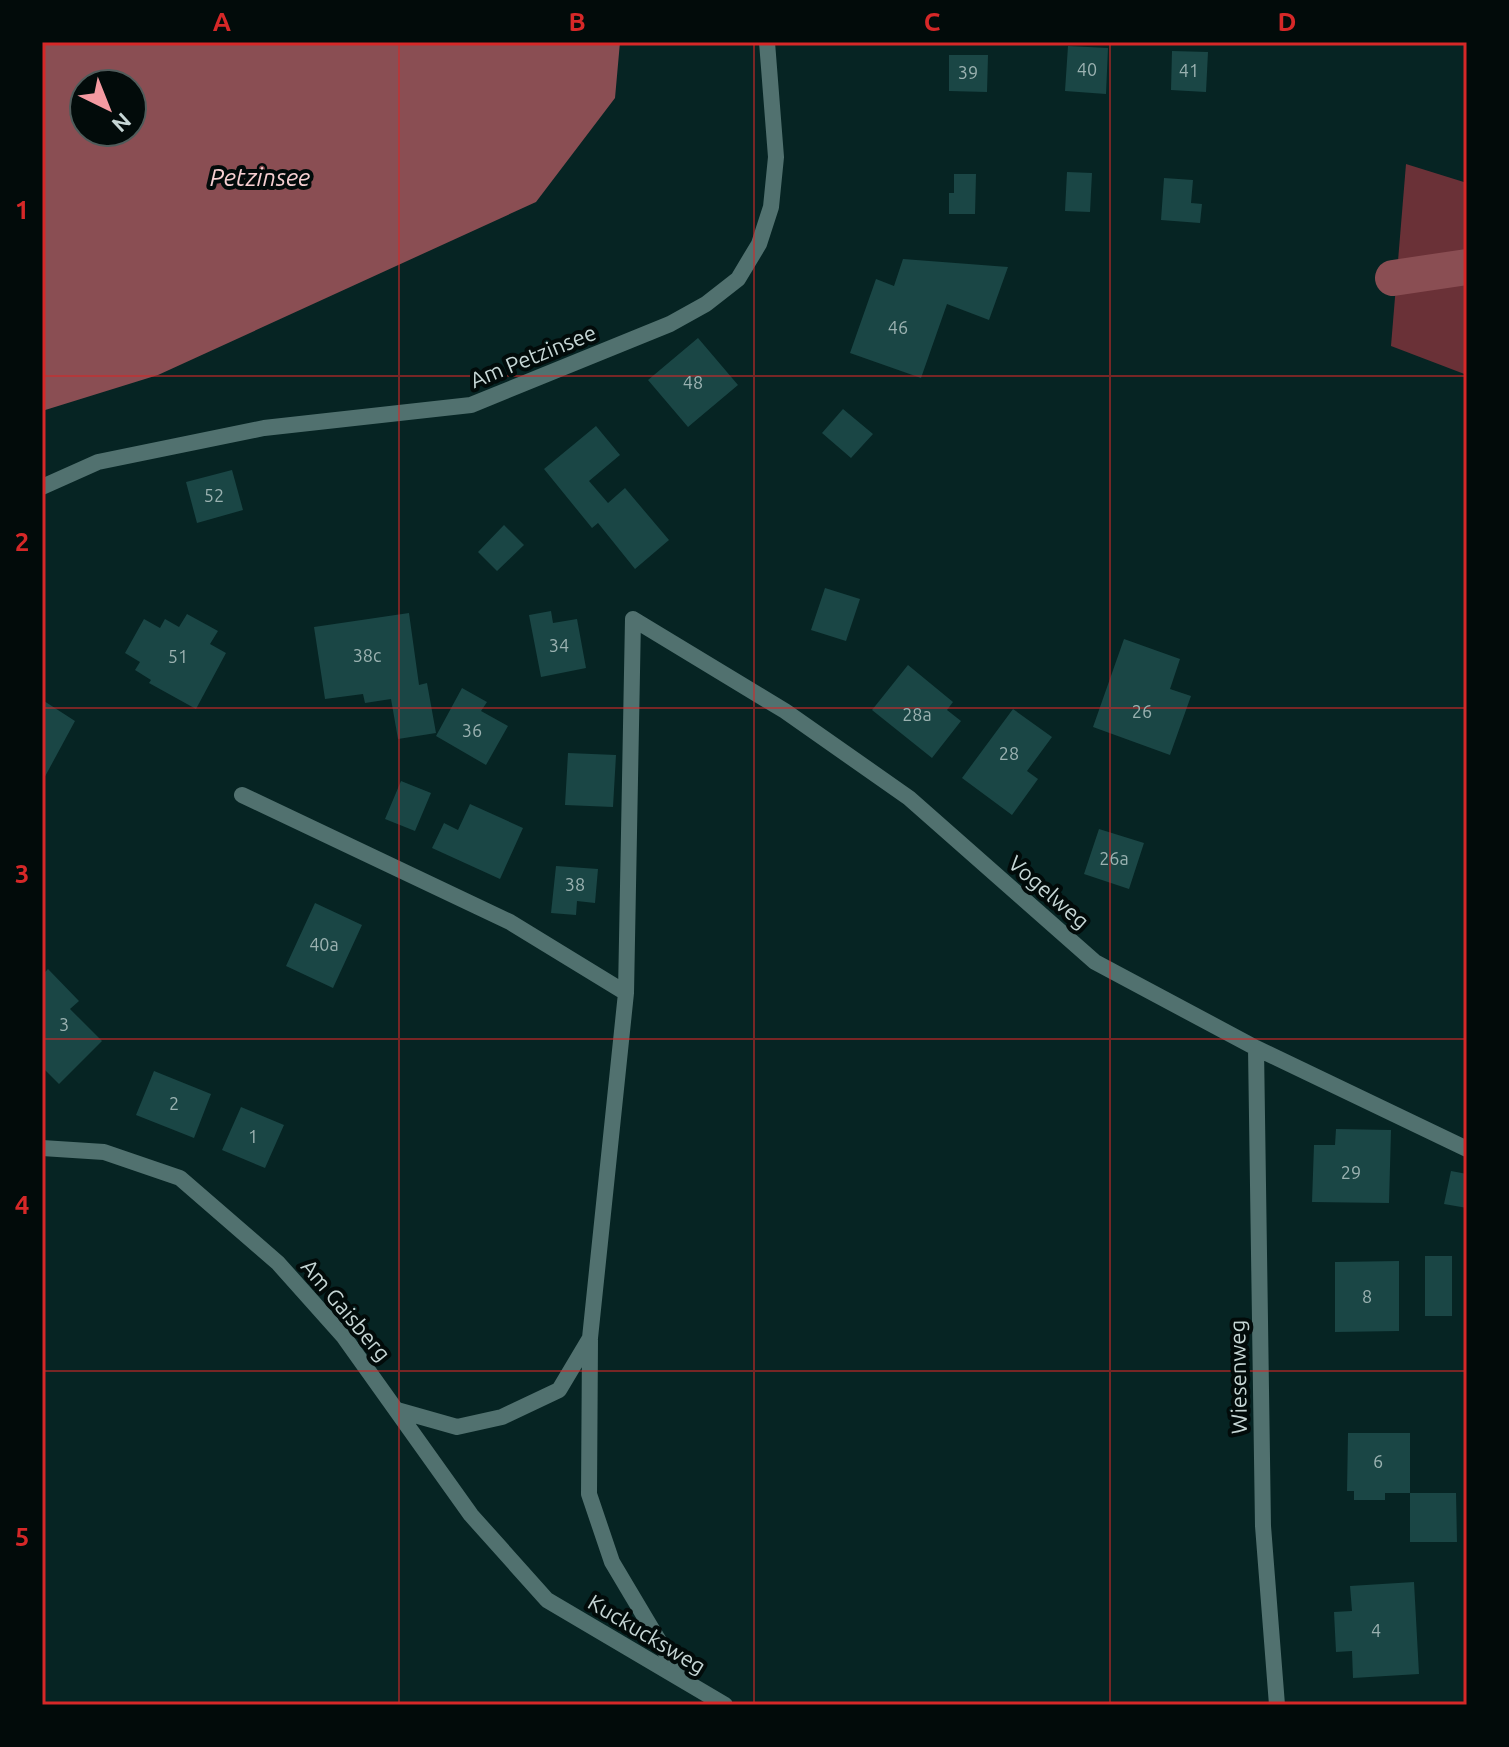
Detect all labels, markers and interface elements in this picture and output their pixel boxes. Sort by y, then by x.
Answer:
text: A [213,7,232,36]
text: B [568,7,586,36]
text: C [924,7,941,36]
text: D [1278,7,1296,36]
house number: 40 [1077,59,1097,79]
house number: 41 [1179,60,1199,80]
house number: 39 [958,62,978,82]
north arrow [68,68,148,148]
text: N [107,108,137,138]
water label: Petzinsee [210,164,310,191]
text: 1 [15,195,29,224]
house number: 46 [888,317,908,337]
street label: Am Petzinsee [466,319,599,392]
house number: 48 [683,372,703,392]
house number: 52 [204,485,224,505]
text: 2 [15,527,29,556]
house number: 34 [549,635,569,655]
house number: 38c [353,645,381,665]
house number: 51 [168,646,188,666]
house number: 26 [1132,701,1152,721]
house number: 28a [902,704,932,724]
house number: 36 [462,720,482,740]
house number: 28 [999,743,1019,763]
house number: 26a [1099,848,1129,868]
street label: Vogelweg [1004,850,1095,933]
text: 3 [15,859,29,888]
house number: 38 [565,874,585,894]
house number: 40a [309,934,339,954]
house number: 3 [59,1014,69,1034]
house number: 2 [169,1093,179,1113]
house number: 1 [248,1126,258,1146]
house number: 29 [1341,1162,1361,1182]
text: 4 [15,1190,29,1219]
street label: Am Gaisberg [297,1254,396,1366]
house number: 8 [1362,1286,1372,1306]
street label: Wiesenweg [1224,1320,1251,1434]
house number: 6 [1373,1451,1383,1471]
text: 5 [15,1522,29,1551]
street label: Kuckucksweg [584,1589,710,1678]
house number: 4 [1371,1620,1381,1640]

